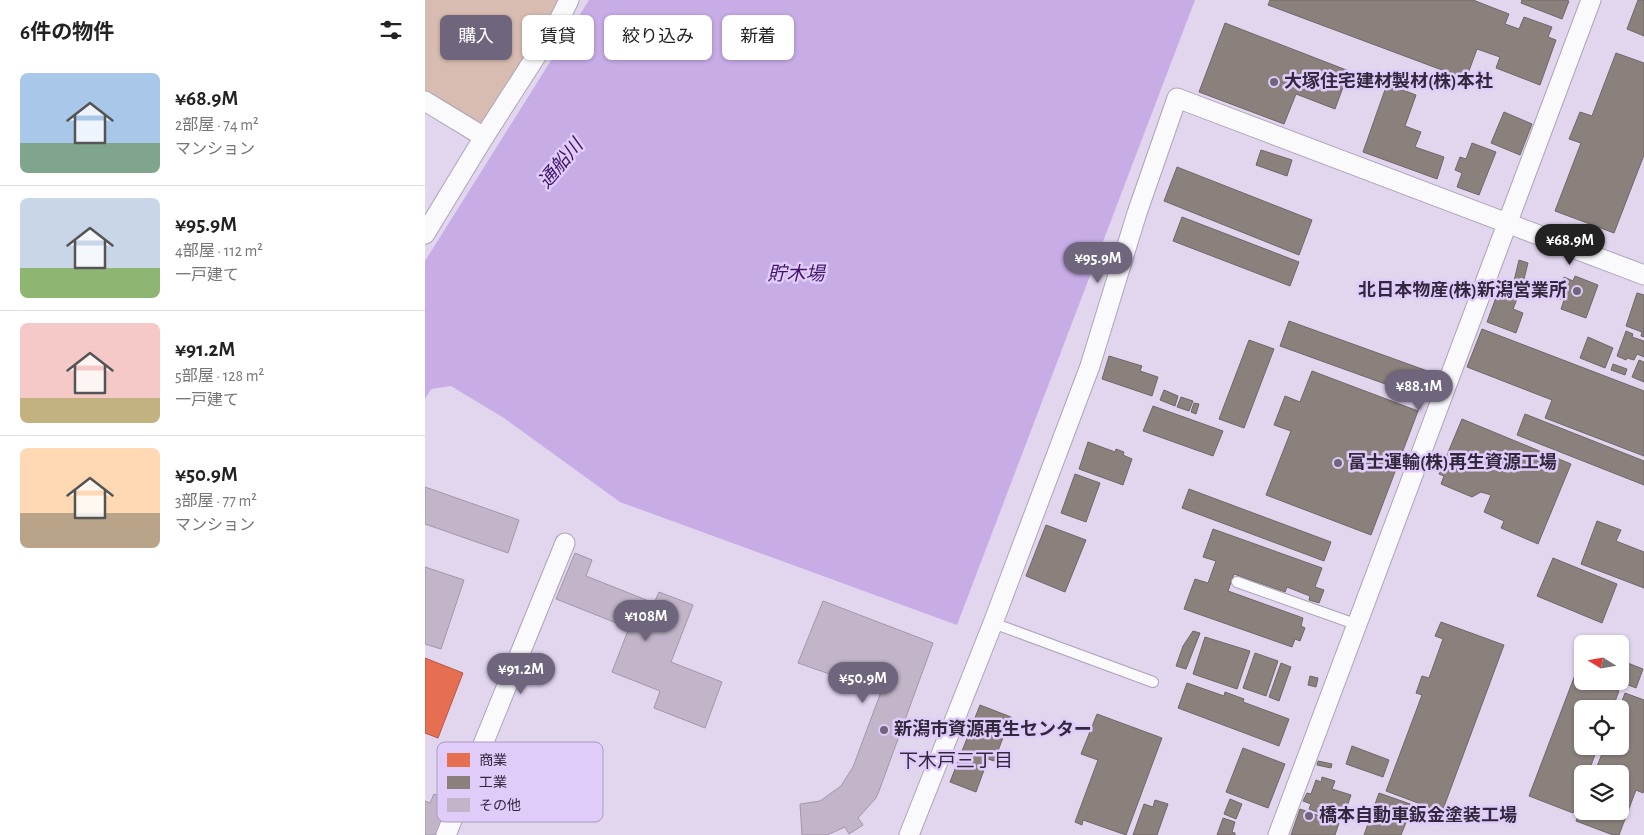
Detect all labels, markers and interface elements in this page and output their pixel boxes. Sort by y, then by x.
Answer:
chip: 購入 [440,15,512,60]
chip: 賃貸 [522,15,594,60]
chip: 絞り込み [604,15,712,60]
chip: 新着 [722,15,794,60]
icon: filters [377,16,405,44]
text: 6件の物件 [20,22,114,43]
place label: 大塚住宅建材製材(株)本社 [1284,71,1493,91]
marker: 大塚住宅建材製材(株)本社 [1268,76,1280,88]
text: ¥68.9M [175,88,238,109]
icon: home [60,93,120,153]
text: 2部屋 · 74 m² [175,117,259,133]
water label: 通船川 [535,134,588,192]
text: マンション [175,141,255,157]
text: ¥95.9M [175,214,237,235]
icon: home [60,218,120,278]
pin: ¥68.9M [1529,224,1611,266]
text: ¥68.9M [1546,232,1594,248]
pin: ¥95.9M [1057,242,1139,284]
text: 4部屋 · 112 m² [175,243,263,259]
text: ¥95.9M [1074,250,1122,266]
water label: 貯木場 [767,264,826,284]
text: 一戸建て [175,267,239,283]
place label: 北日本物産(株)新潟営業所 [1358,280,1567,300]
marker: 北日本物産(株)新潟営業所 [1571,285,1583,297]
text: ¥91.2M [175,339,235,360]
icon: home [60,343,120,403]
text: 5部屋 · 128 m² [175,368,264,384]
pin: ¥88.1M [1378,370,1460,412]
text: ¥88.1M [1396,378,1442,394]
text: 一戸建て [175,392,239,408]
place label: 富士運輸(株)再生資源工場 [1348,452,1557,472]
marker: 富士運輸(株)再生資源工場 [1332,457,1344,469]
text: ¥50.9M [175,464,238,485]
icon: home [60,468,120,528]
text: 3部屋 · 77 m² [175,493,257,509]
text: マンション [175,517,255,533]
pin: ¥108M [611,600,681,642]
text: ¥108M [624,608,668,624]
north arrow [1574,635,1629,690]
map controls [1574,635,1629,820]
pin: ¥91.2M [480,652,562,695]
text: ¥91.2M [498,661,544,677]
pin: ¥50.9M [822,662,904,704]
text: ¥50.9M [839,670,887,686]
button: locate [1574,700,1629,755]
place label: 新潟市資源再生センター [894,719,1092,739]
marker: 新潟市資源再生センター [878,724,890,736]
legend [437,742,603,822]
district label: 下木戸三丁目 [899,751,1013,771]
text: 商業 [479,753,507,768]
button: layers [1574,765,1629,820]
text: 工業 [479,775,507,790]
text: その他 [479,798,521,813]
place label: 橋本自動車鈑金塗装工場 [1319,805,1517,825]
marker: 橋本自動車鈑金塗装工場 [1303,810,1315,822]

